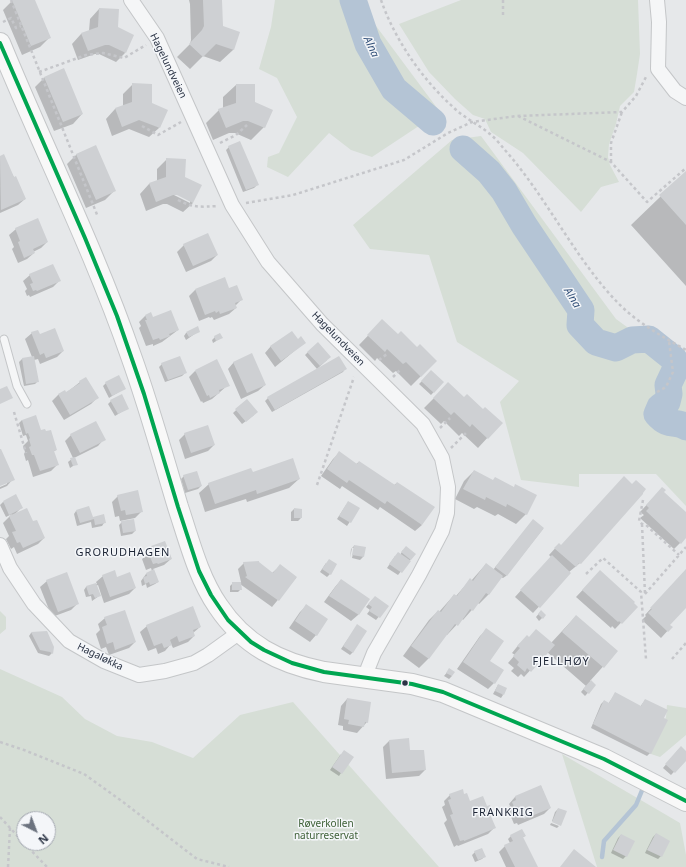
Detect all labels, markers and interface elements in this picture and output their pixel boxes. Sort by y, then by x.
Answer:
street label: Hagelundveien [147,31,189,101]
water label: Alna [360,34,382,60]
water label: Alna [561,285,583,311]
street label: Hagelundveien [309,309,367,369]
district label: GRORUDHAGEN [76,546,170,560]
street label: Hagaløkka [75,641,125,673]
district label: FJELLHØY [532,655,590,669]
unlabelled marker [400,678,410,688]
district label: FRANKRIG [472,806,534,820]
north arrow [16,811,56,851]
park label: Røverkollen naturreservat [294,818,358,842]
text: N [35,831,52,848]

